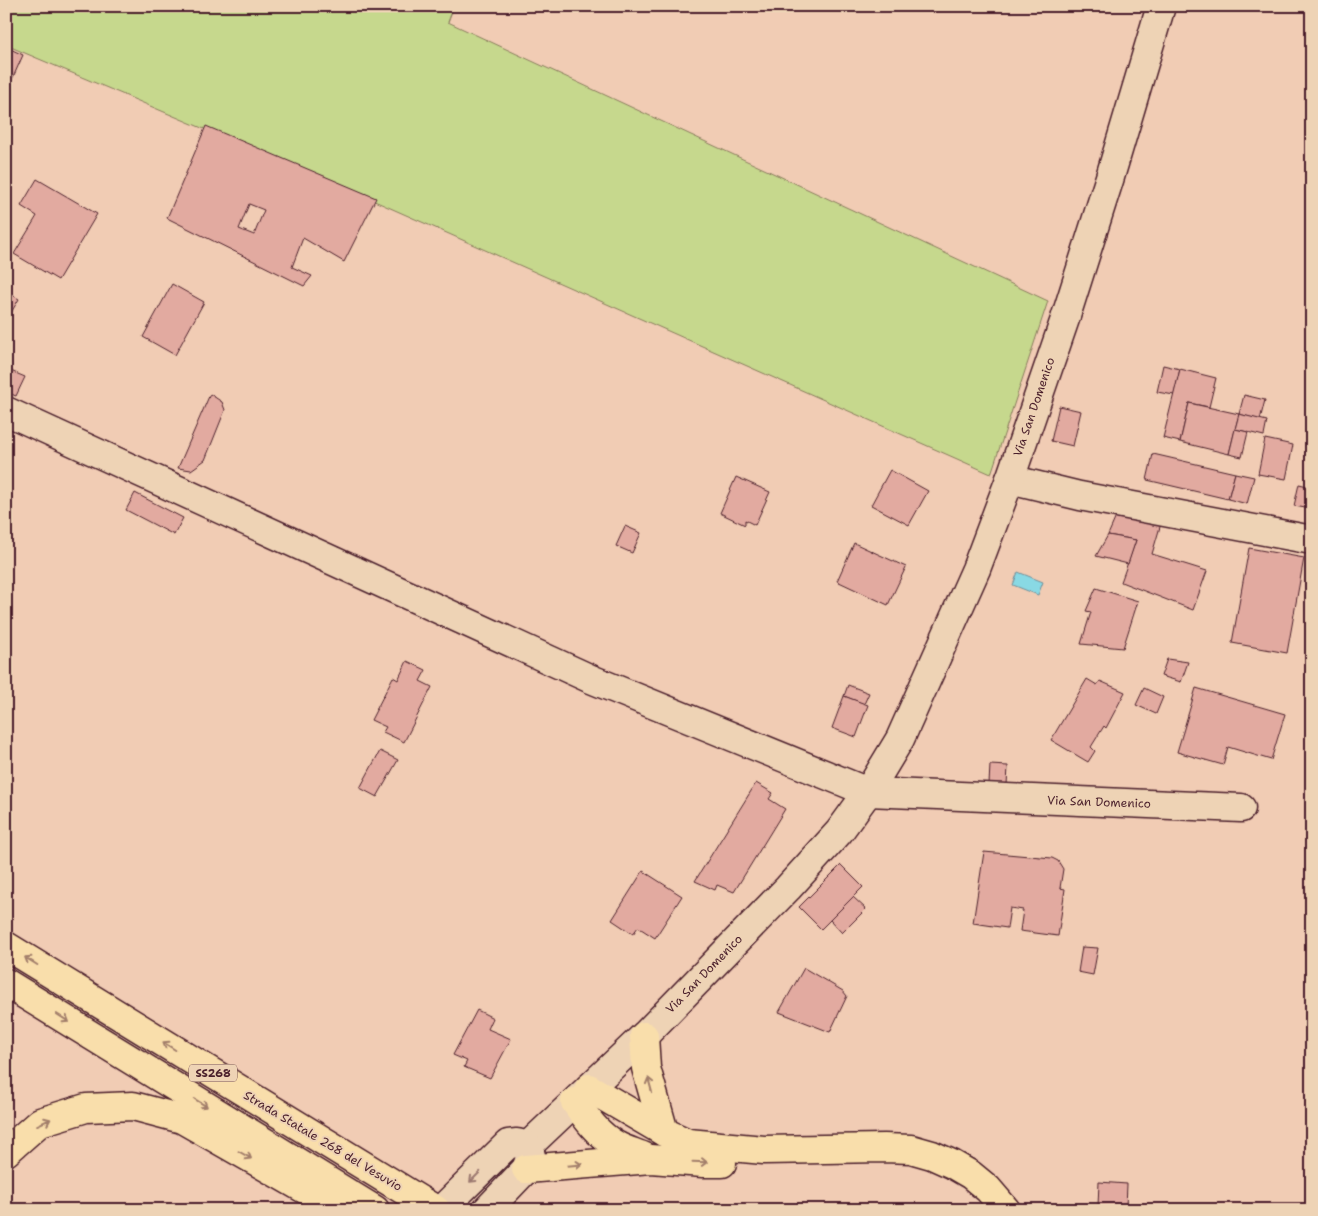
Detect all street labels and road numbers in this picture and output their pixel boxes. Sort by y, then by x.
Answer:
street label: Via San Domenico [1010,355,1058,459]
street label: Via San Domenico [1047,792,1151,812]
street label: Via San Domenico [662,931,746,1017]
road number: SS268 [189,1064,237,1082]
street label: Strada Statale 268 del Vesuvio [241,1087,405,1195]

